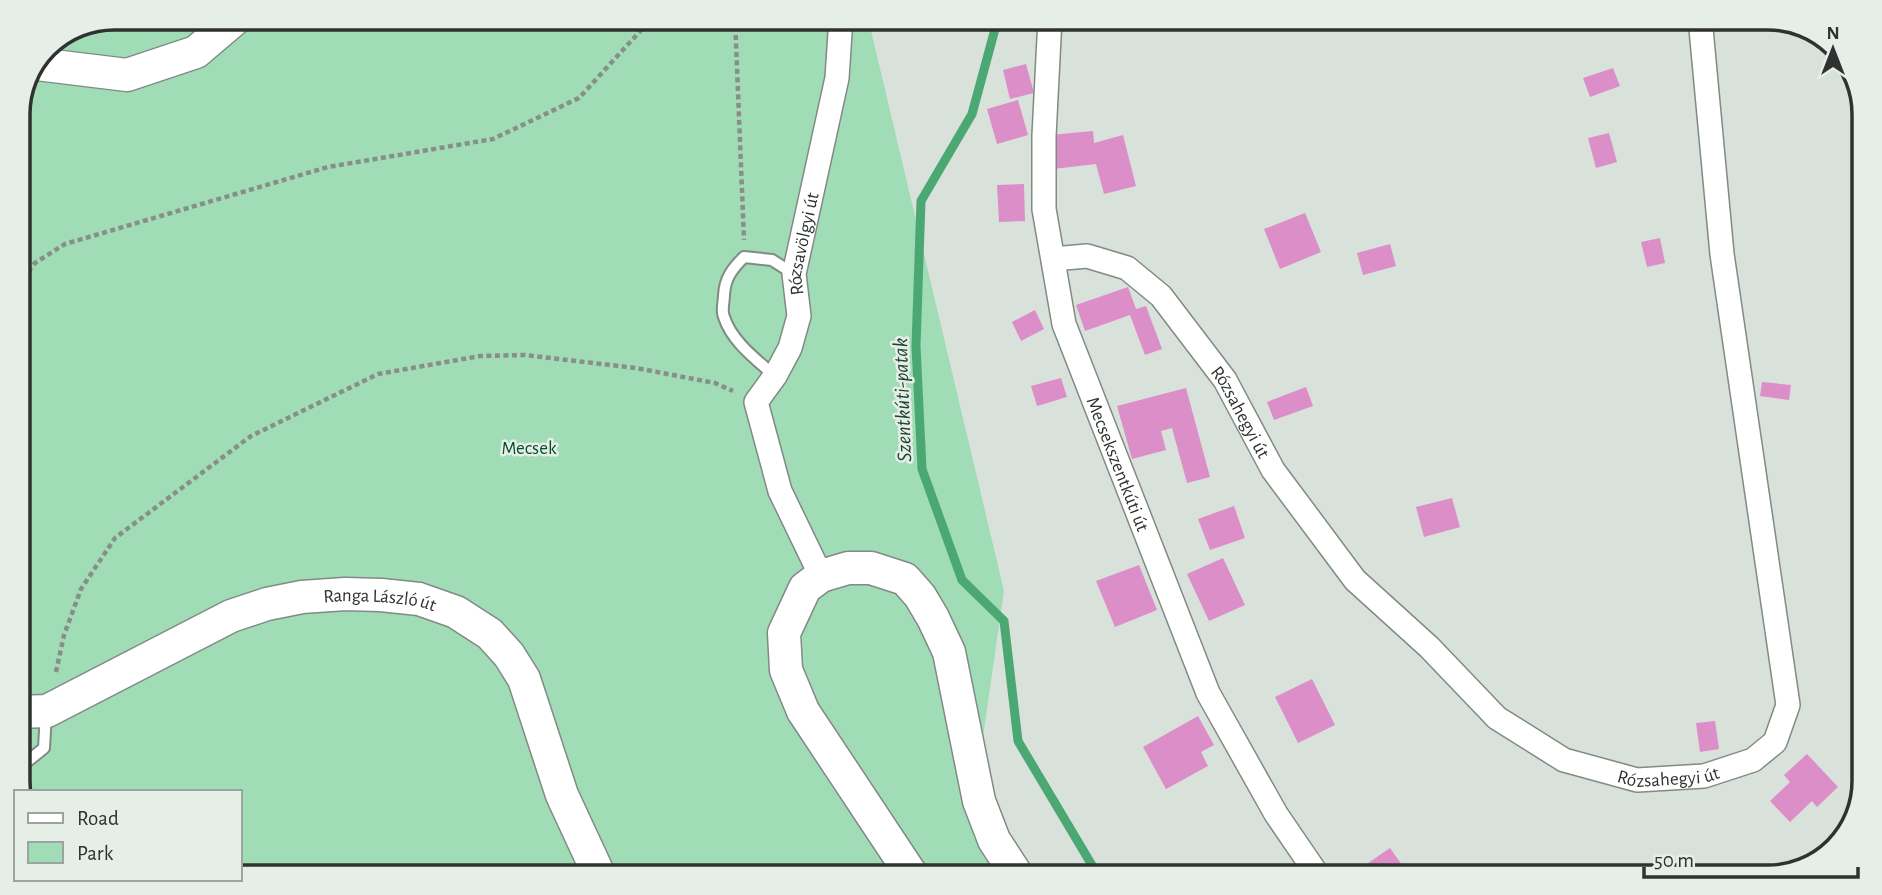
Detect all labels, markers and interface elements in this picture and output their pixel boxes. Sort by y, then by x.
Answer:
north arrow [1798,14,1868,84]
text: N [1826,24,1840,43]
street label: Rózsavölgyi út [786,191,823,296]
water label: Szentkúti-patak [890,337,916,462]
street label: Rózsahegyi út [1207,363,1273,461]
street label: Mecsekszentkúti út [1082,395,1152,534]
park label: Mecsek [501,439,557,458]
street label: Ranga László út [323,586,439,615]
street label: Rózsahegyi út [1615,764,1722,791]
legend [14,790,242,881]
text: Road [77,808,119,829]
scale bar [1644,836,1857,880]
text: Park [77,843,114,864]
text: 50 m [1654,850,1694,871]

